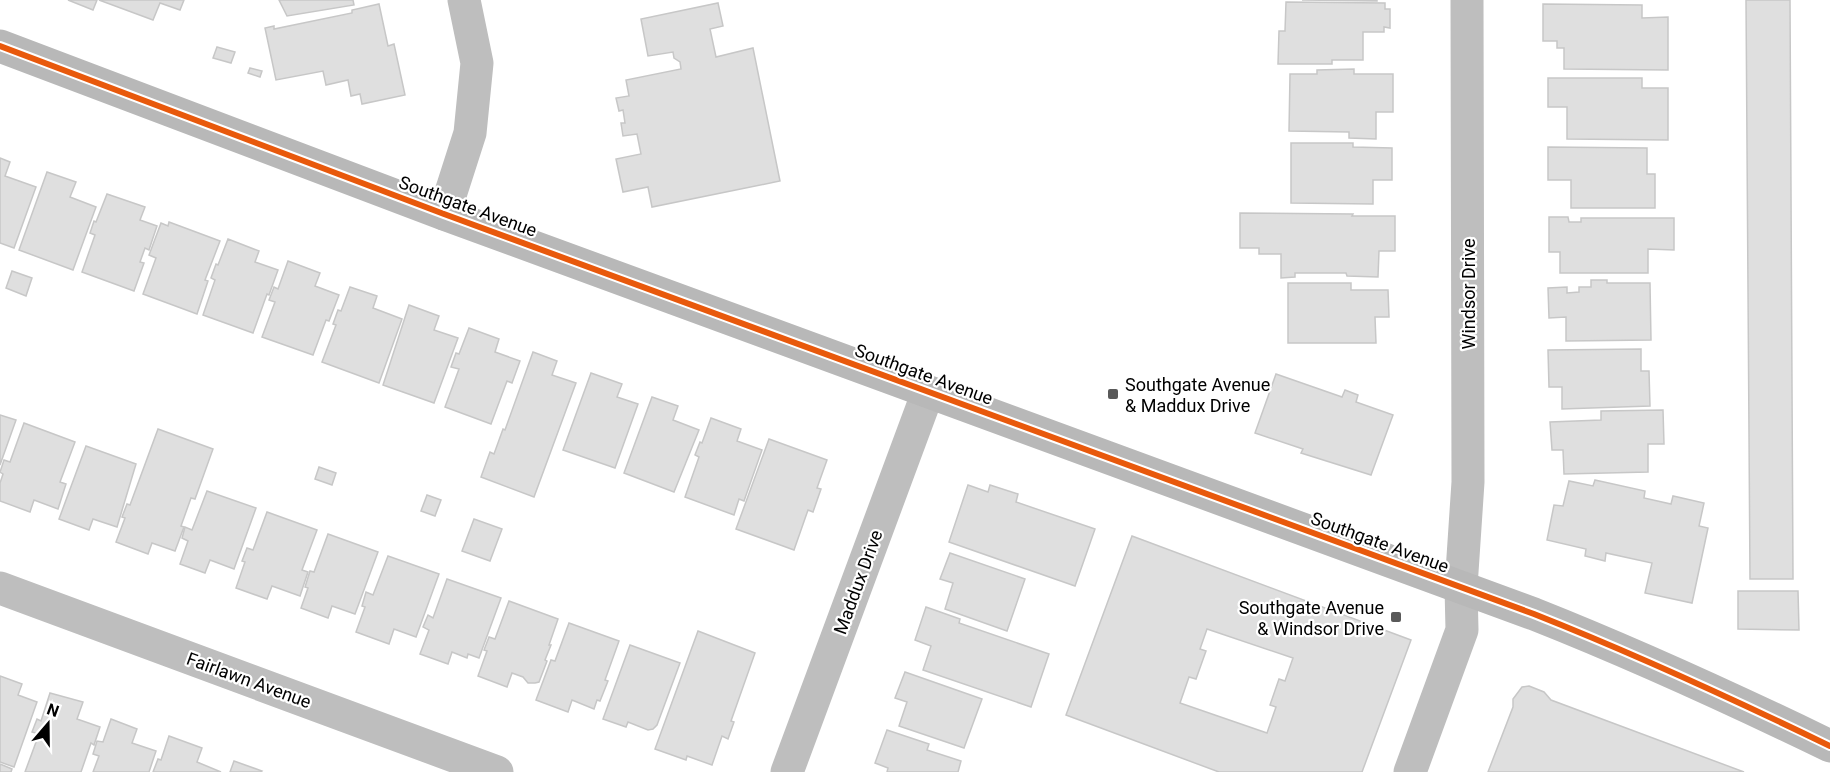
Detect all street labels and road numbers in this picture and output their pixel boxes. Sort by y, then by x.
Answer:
street label: Southgate Avenue [396,171,540,241]
street label: Windsor Drive [1458,239,1479,350]
street label: Southgate Avenue [852,339,996,409]
street label: Southgate Avenue [1308,507,1452,577]
street label: Maddux Drive [829,527,887,637]
street label: Fairlawn Avenue [184,648,314,712]

